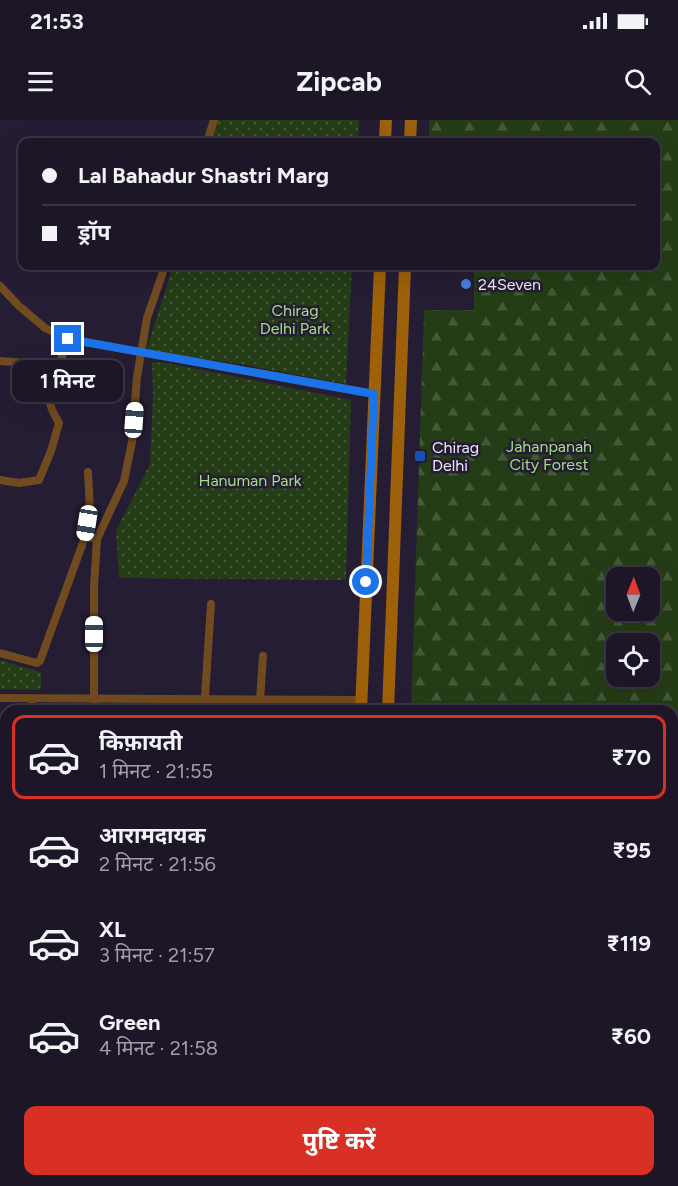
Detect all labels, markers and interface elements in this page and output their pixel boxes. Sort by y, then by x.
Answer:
text: 21:53 [30,8,84,35]
icon: menu [24,65,57,98]
text: Zipcab [296,65,382,98]
icon: search [621,65,654,98]
text: Lal Bahadur Shastri Marg [78,162,329,189]
text: ड्रॉप [78,219,111,246]
place label: 24Seven [478,275,541,294]
marker: 24Seven [459,277,473,291]
park label: Chirag Delhi Park [260,301,330,338]
route end [54,325,81,352]
callout: 1 मिनट [13,360,124,402]
text: 1 मिनट [40,369,95,393]
car [124,401,144,439]
park label: Jahanpanah City Forest [506,437,592,474]
place label: Chirag Delhi [432,438,479,475]
marker: Chirag Delhi [413,449,427,463]
park label: Hanuman Park [198,471,302,490]
car [75,504,99,542]
north arrow [606,567,660,621]
map controls [606,567,660,687]
route start [352,568,379,595]
car [85,616,103,652]
button: locate [606,633,660,687]
text: किफ़ायती [99,729,183,756]
icon: car [27,730,81,784]
text: ₹70 [611,744,651,771]
text: 1 मिनट · 21:55 [99,759,213,783]
text: आरामदायक [99,822,206,849]
icon: car [27,823,81,877]
text: ₹95 [612,837,651,864]
text: 2 मिनट · 21:56 [99,852,216,876]
icon: car [27,916,81,970]
text: XL [99,916,126,943]
text: ₹119 [606,930,651,957]
text: 3 मिनट · 21:57 [99,943,215,967]
icon: car [27,1009,81,1063]
text: Green [99,1009,161,1036]
text: ₹60 [611,1023,651,1050]
text: 4 मिनट · 21:58 [99,1036,218,1060]
button: पुष्टि करें [24,1106,654,1175]

